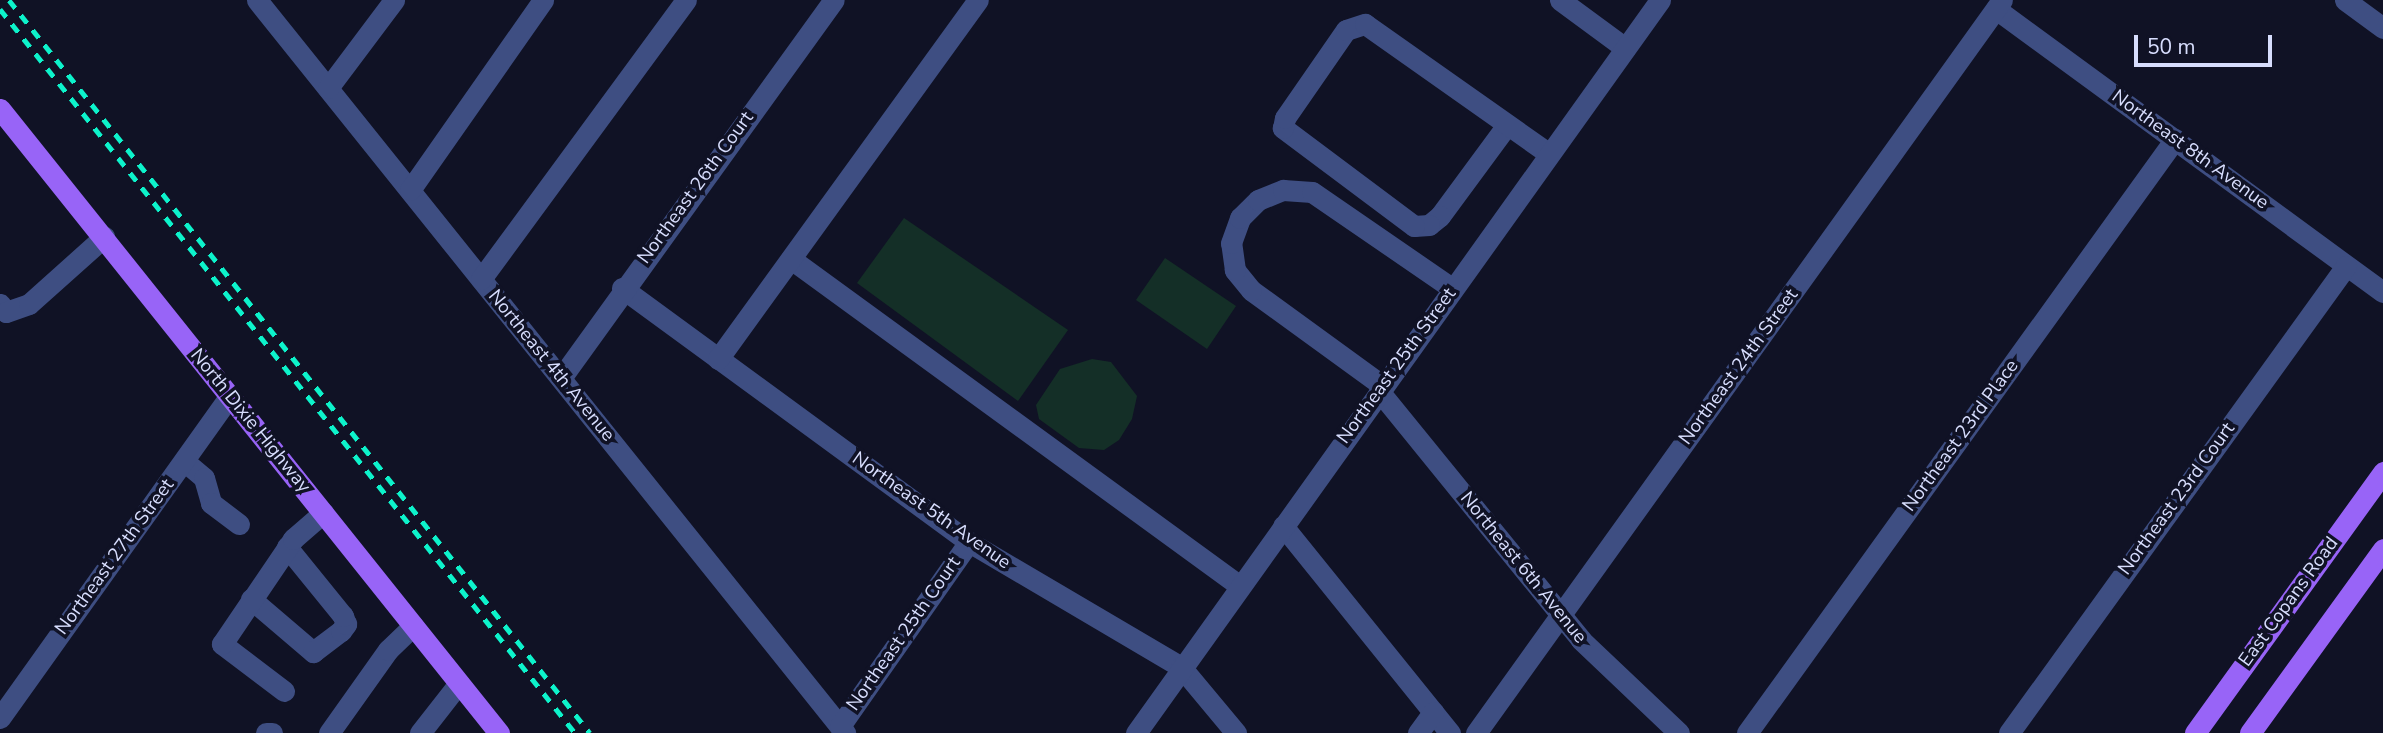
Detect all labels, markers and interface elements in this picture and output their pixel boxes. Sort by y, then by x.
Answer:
scale bar [2138,21,2276,65]
text: 50 m [2147,33,2196,61]
street label: Northeast 8th Avenue [2107,85,2273,215]
street label: Northeast 26th Court [633,107,759,269]
street label: Northeast 25th Street [1333,284,1461,448]
street label: Northeast 24th Street [1675,285,1803,449]
street label: Northeast 4th Avenue [483,286,619,446]
street label: North Dixie Highway [185,345,315,497]
street label: Northeast 23rd Place [1898,356,2024,516]
street label: Northeast 23rd Court [2114,418,2240,580]
street label: Northeast 5th Avenue [847,448,1015,574]
street label: Northeast 27th Street [51,475,179,639]
street label: Northeast 6th Avenue [1455,488,1591,648]
street label: East Copans Road [2234,533,2344,671]
street label: Northeast 25th Court [842,553,966,715]

